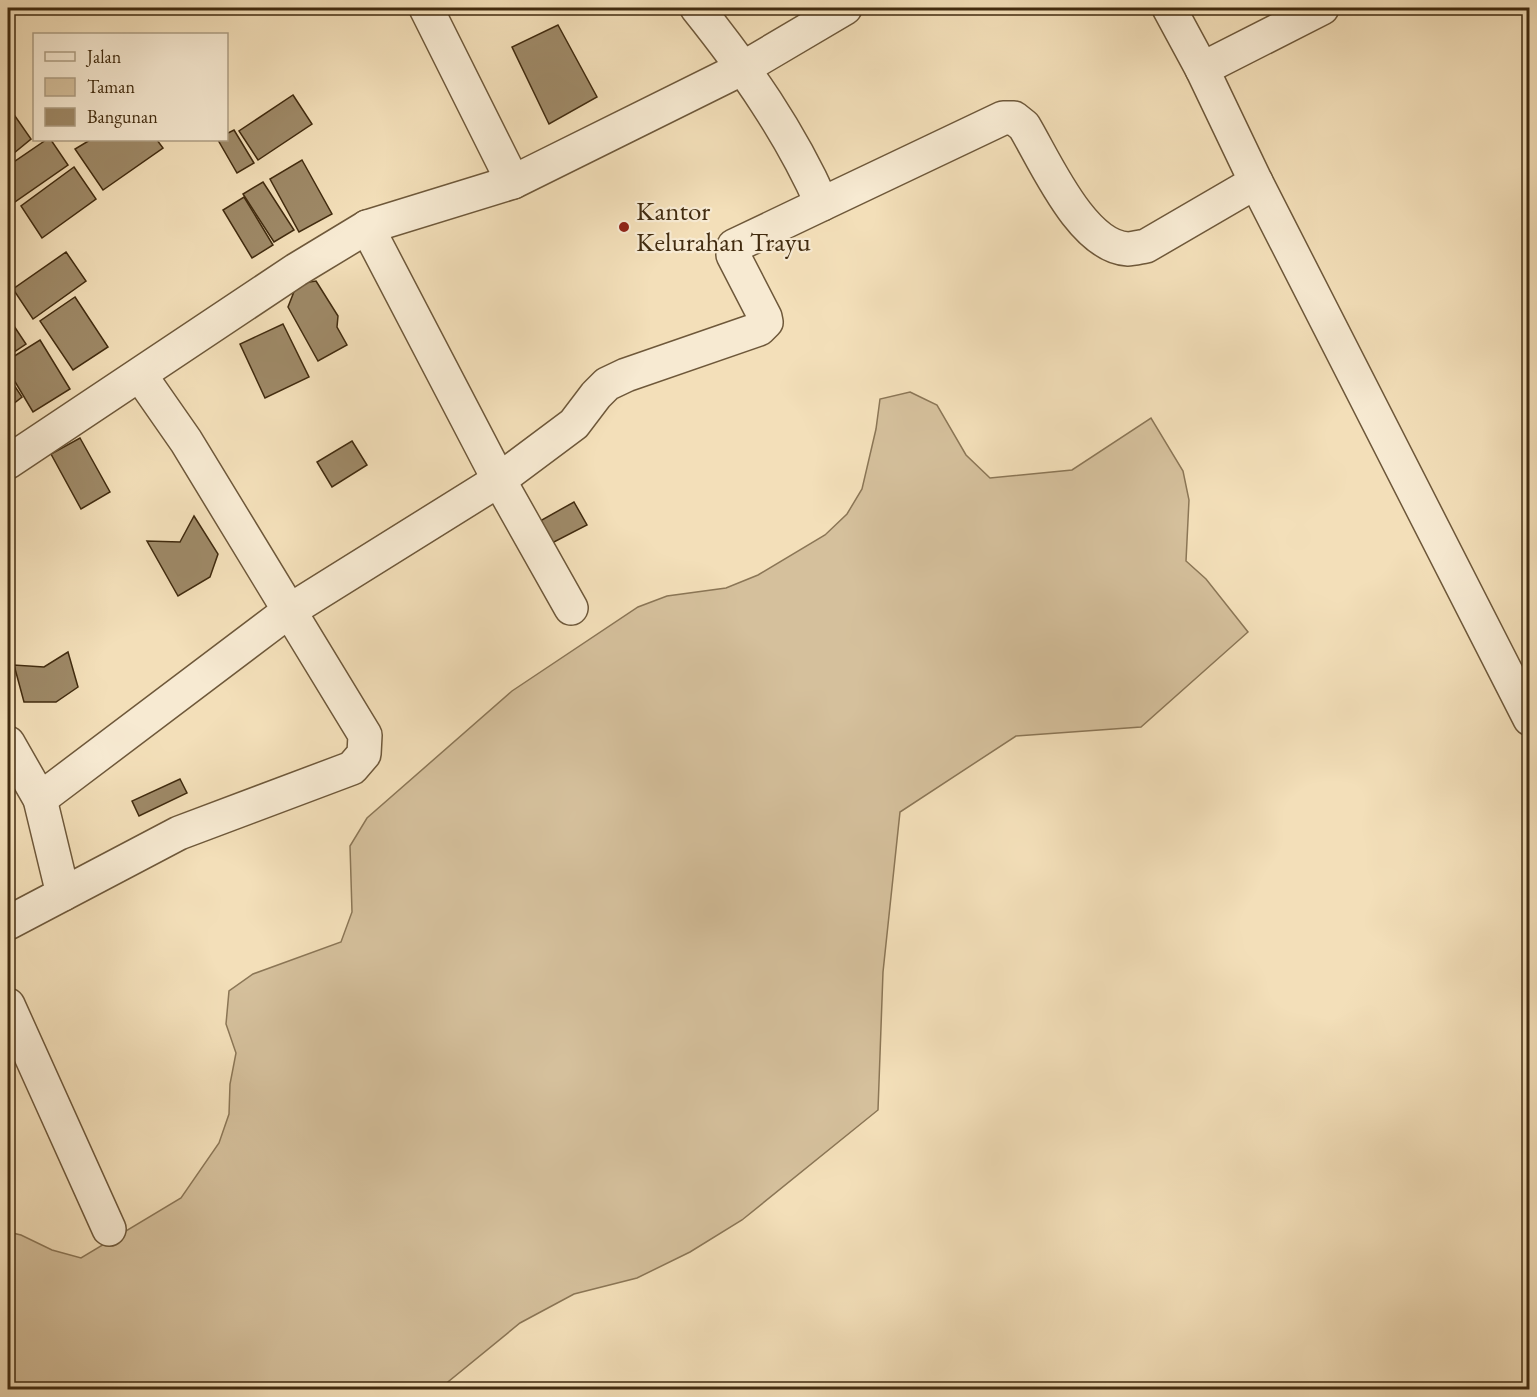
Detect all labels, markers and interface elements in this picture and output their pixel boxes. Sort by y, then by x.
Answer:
legend [33,33,228,141]
text: Jalan [85,45,122,68]
text: Taman [87,75,136,98]
text: Bangunan [87,105,158,128]
place label: Kantor Kelurahan Trayu [636,193,811,259]
marker: Kantor Kelurahan Trayu [617,220,631,234]

